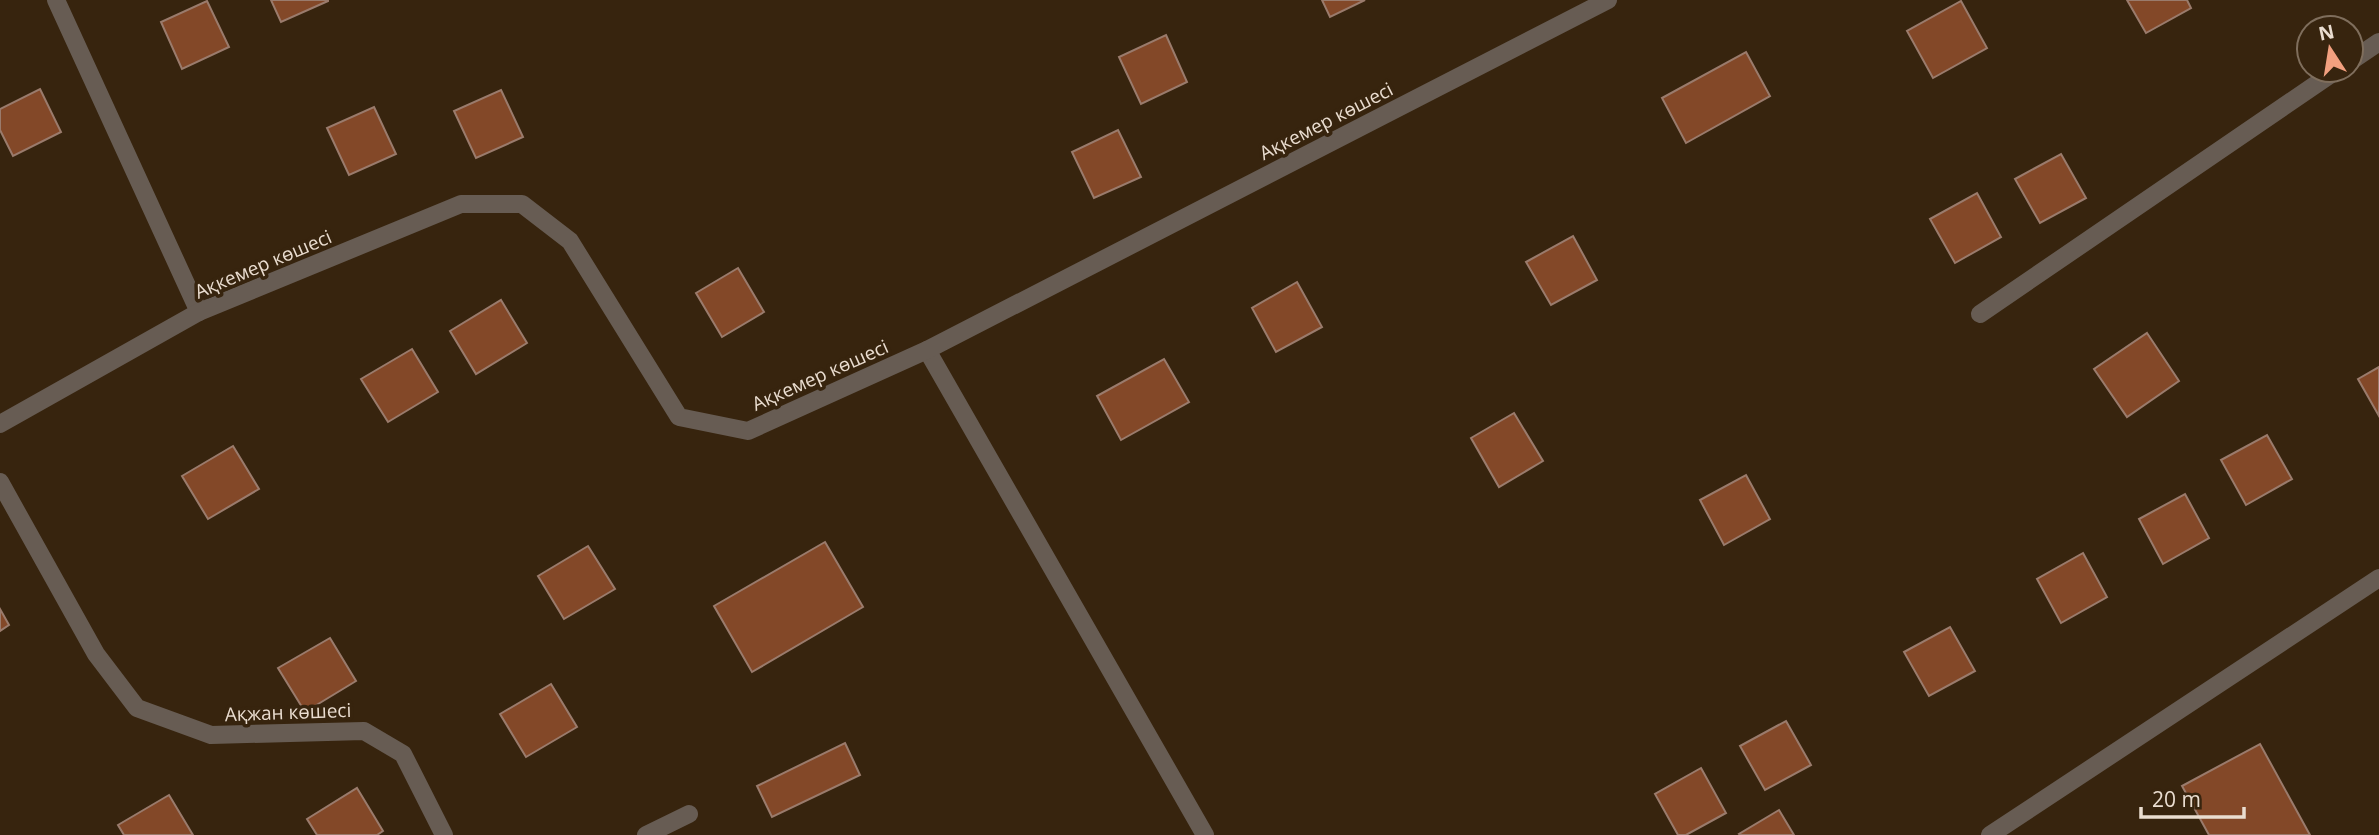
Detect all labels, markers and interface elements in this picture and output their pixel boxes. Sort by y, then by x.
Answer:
north arrow [2295,14,2365,84]
text: N [2316,18,2337,47]
street label: Ақкемер көшесі [1255,76,1397,166]
street label: Ақкемер көшесі [190,223,336,305]
street label: Ақкемер көшесі [748,333,892,417]
street label: Ақжан көшесі [224,697,352,727]
scale bar [2141,776,2244,820]
text: 20 m [2152,785,2201,813]

